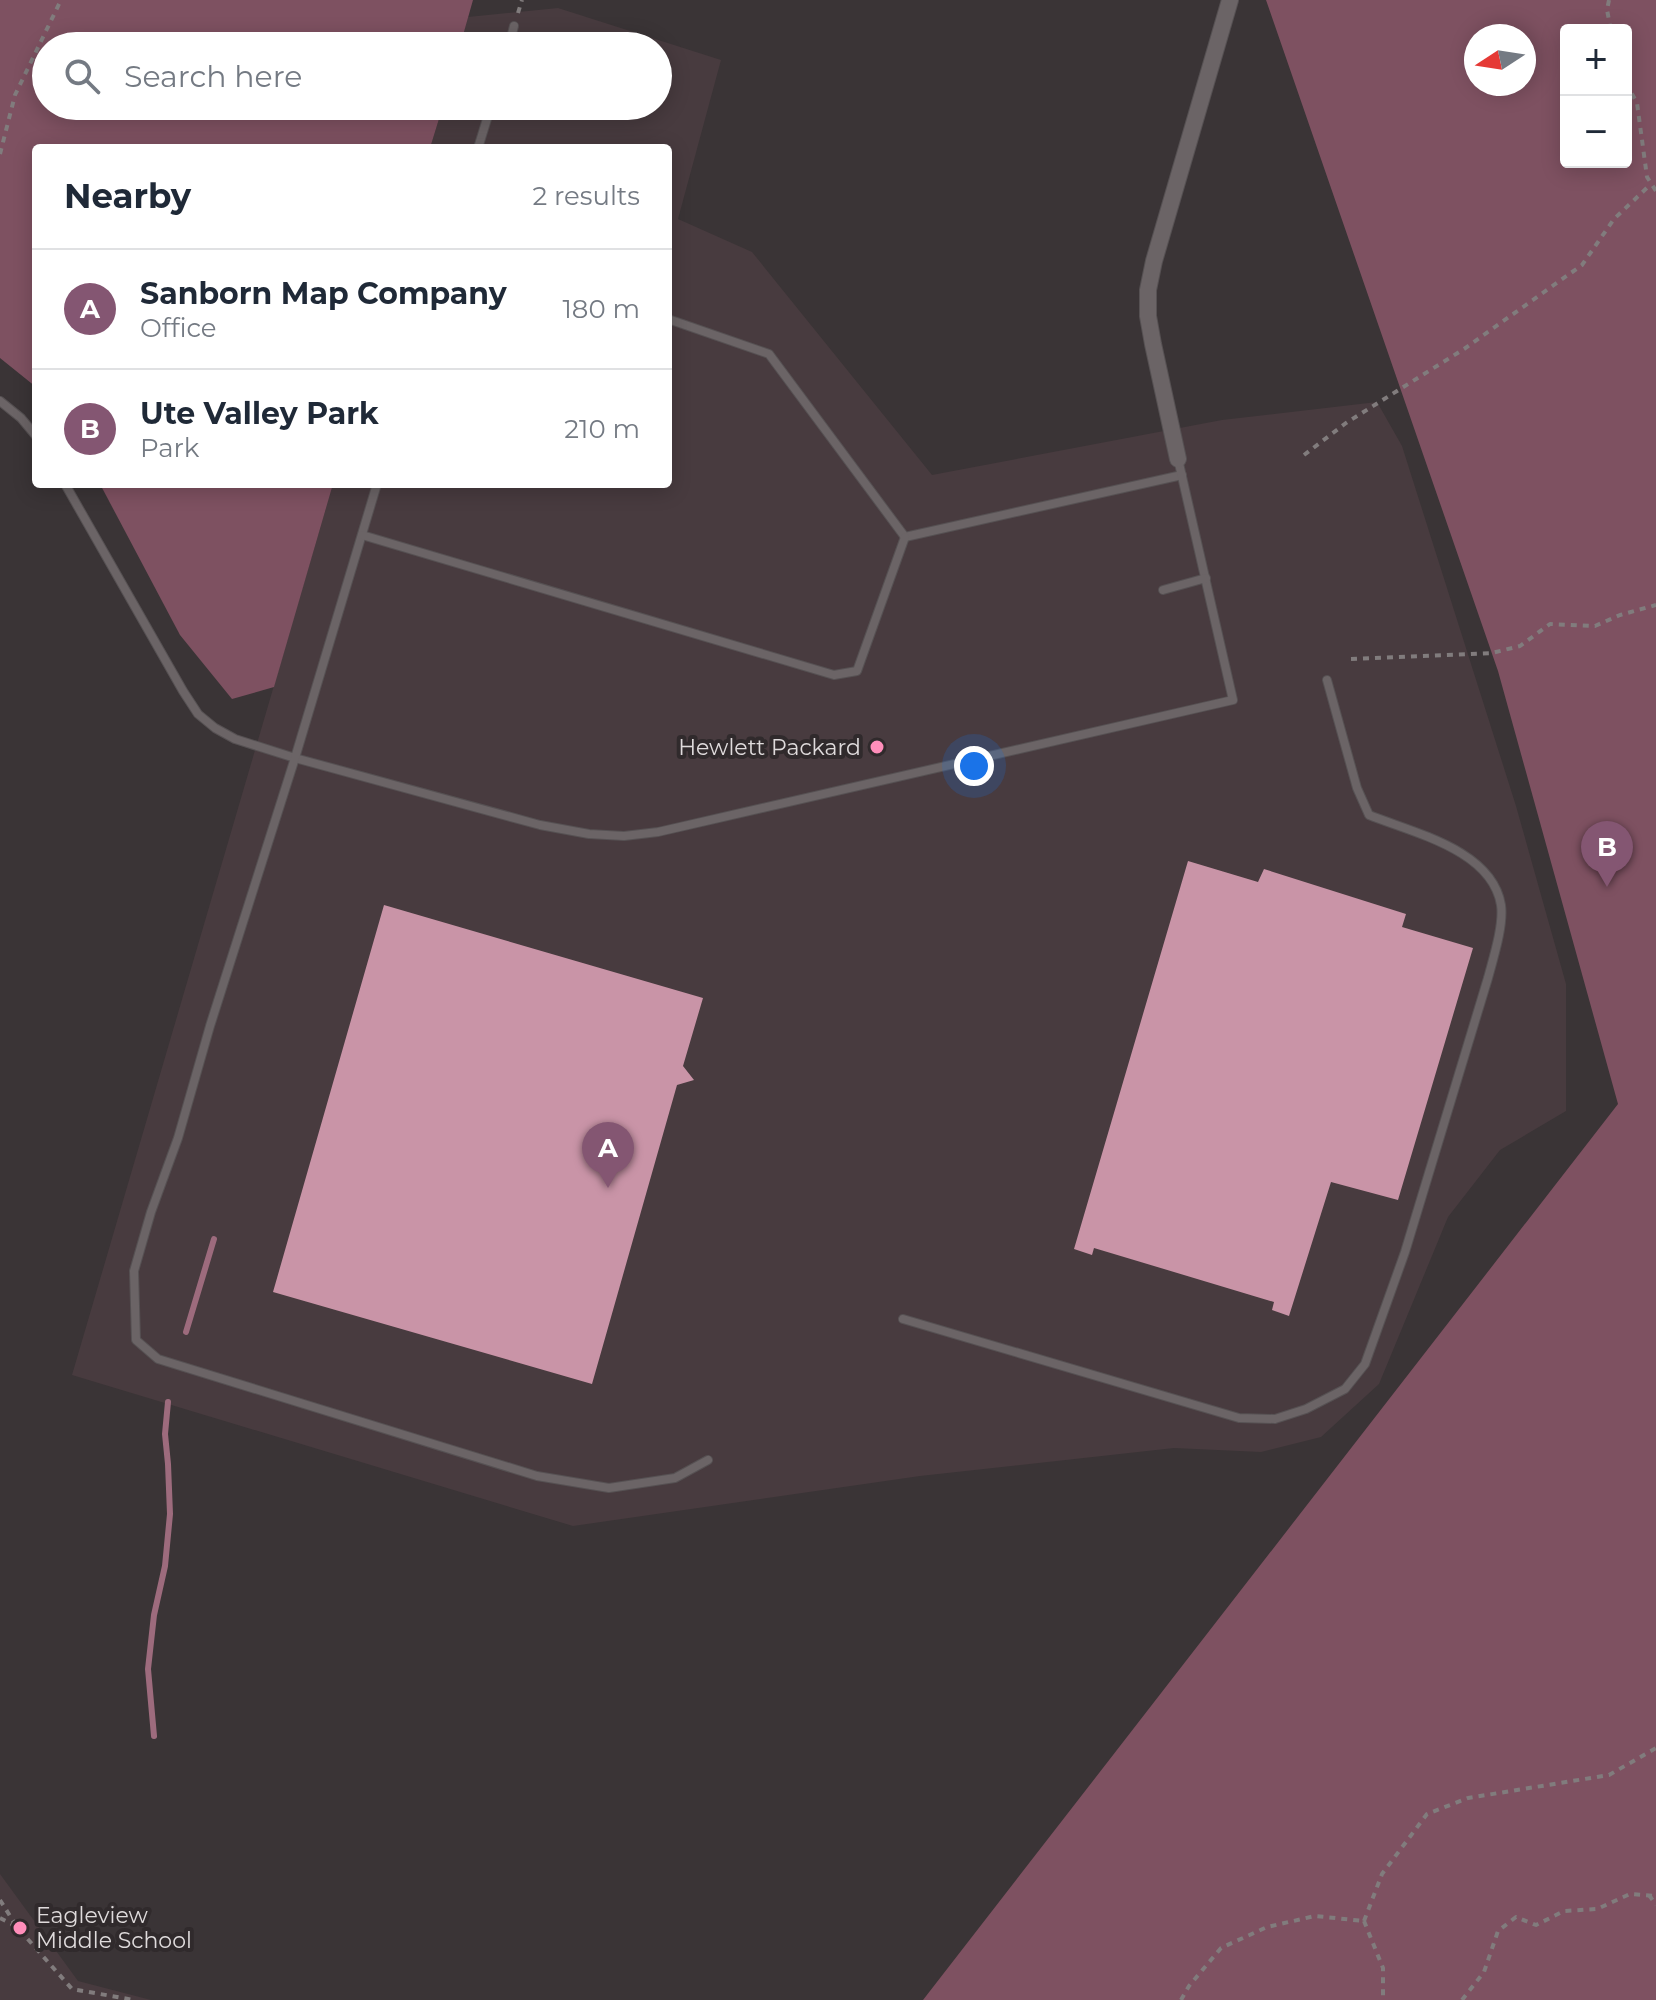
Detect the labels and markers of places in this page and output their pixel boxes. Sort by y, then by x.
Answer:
place label: Hewlett Packard [678,734,861,761]
marker: Hewlett Packard [868,738,886,756]
pin: B [1581,821,1633,887]
pin: A [582,1122,634,1188]
place label: Eagleview Middle School [36,1902,192,1954]
marker: Eagleview Middle School [11,1919,29,1937]

